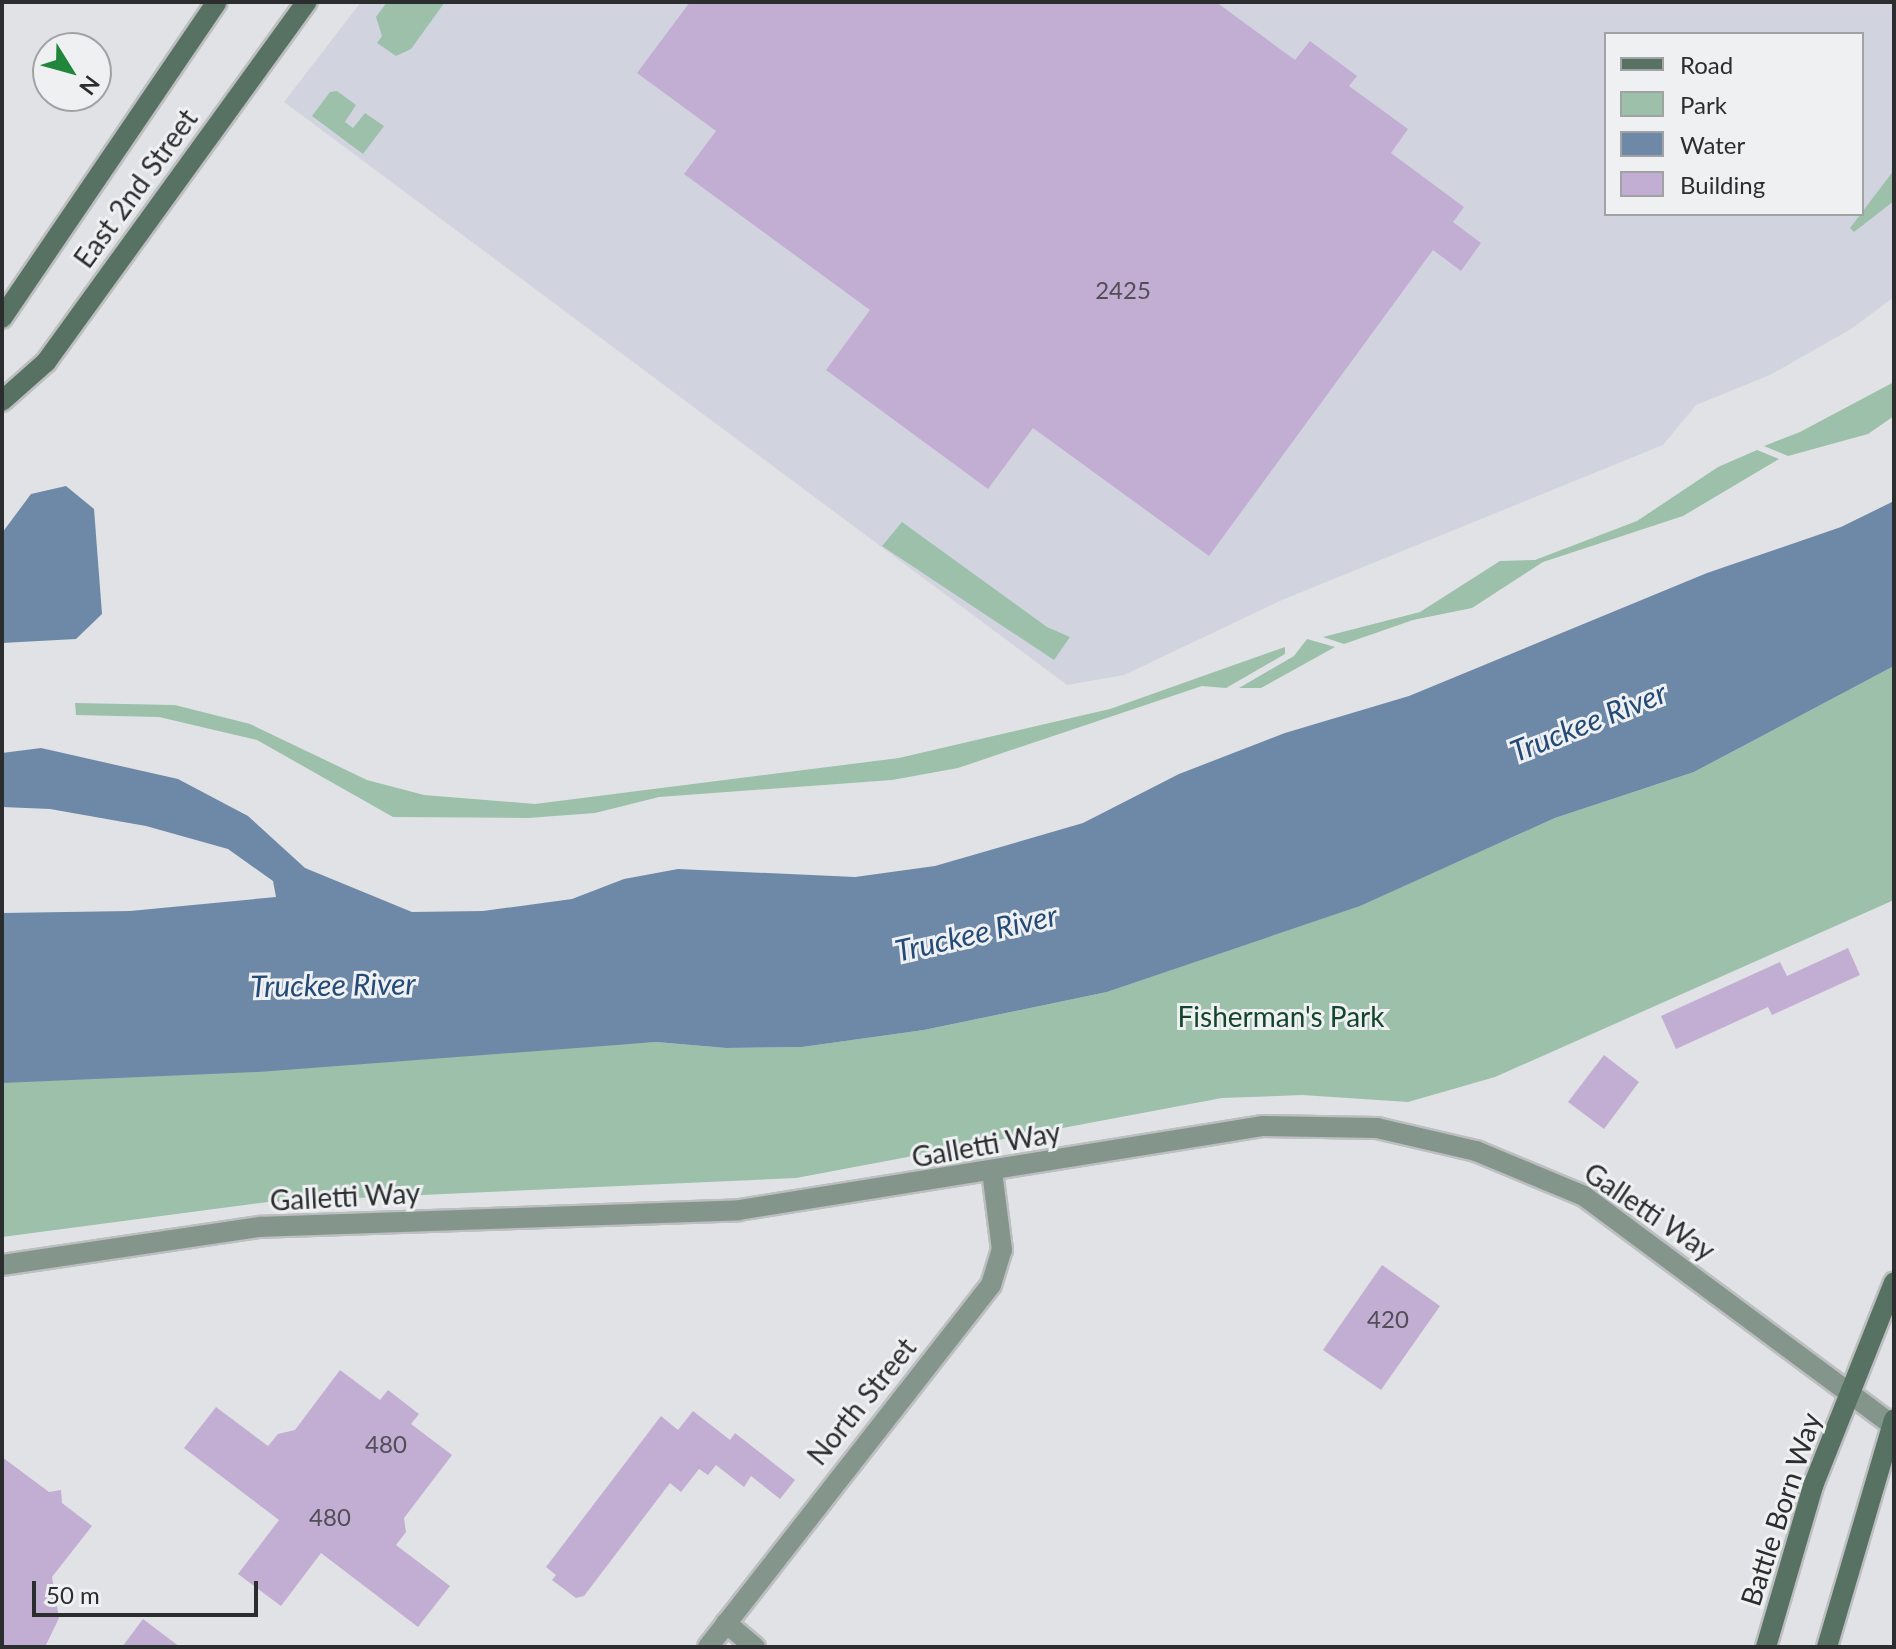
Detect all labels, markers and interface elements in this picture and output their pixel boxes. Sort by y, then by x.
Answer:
north arrow [32,32,112,112]
legend [1604,32,1864,216]
text: Road [1680,50,1733,79]
text: N [74,71,106,100]
text: Park [1680,90,1727,119]
street label: East 2nd Street [66,102,204,274]
text: Water [1680,130,1745,159]
text: Building [1680,170,1765,199]
house number: 2425 [1095,276,1151,304]
water label: Truckee River [1505,673,1671,769]
water label: Truckee River [891,896,1061,968]
water label: Truckee River [250,965,416,1003]
park label: Fisherman's Park [1178,999,1384,1033]
street label: Galletti Way [909,1114,1063,1174]
street label: Galletti Way [1578,1155,1722,1267]
street label: Galletti Way [269,1175,421,1217]
house number: 420 [1367,1305,1409,1333]
street label: North Street [800,1331,922,1471]
street label: Battle Born Way [1733,1408,1827,1610]
house number: 480 [365,1430,407,1458]
house number: 480 [309,1503,351,1531]
scale bar [36,1565,262,1615]
text: 50 m [46,1580,100,1609]

